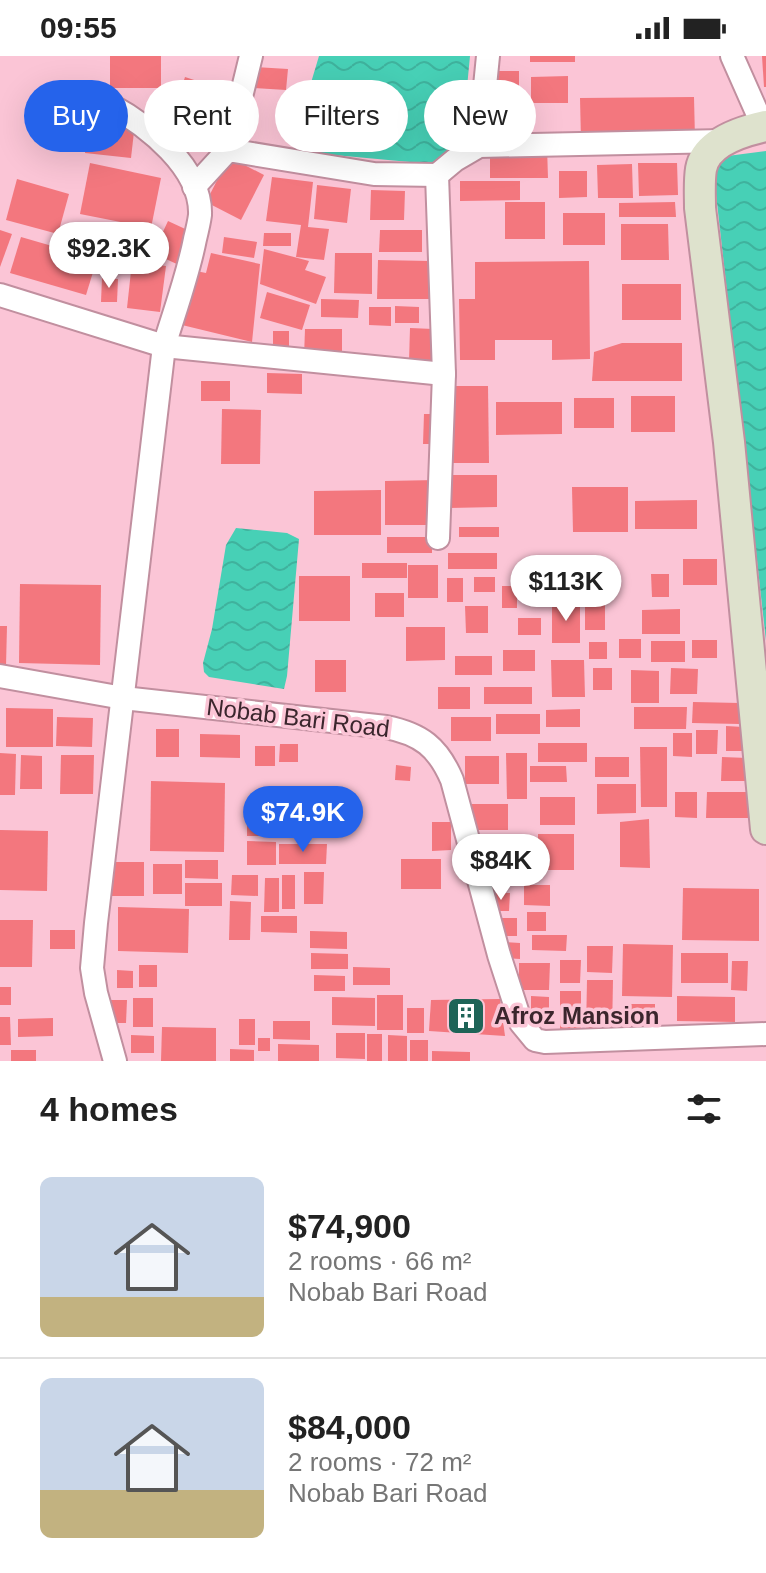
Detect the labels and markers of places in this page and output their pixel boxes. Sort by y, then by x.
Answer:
pin: $92.3K [44,222,174,290]
pin: $113K [510,555,622,623]
pin: $74.9K [238,786,368,854]
pin: $84K [454,834,548,902]
building icon: Afroz Mansion [445,995,487,1037]
place label: Afroz Mansion [494,1002,659,1029]

